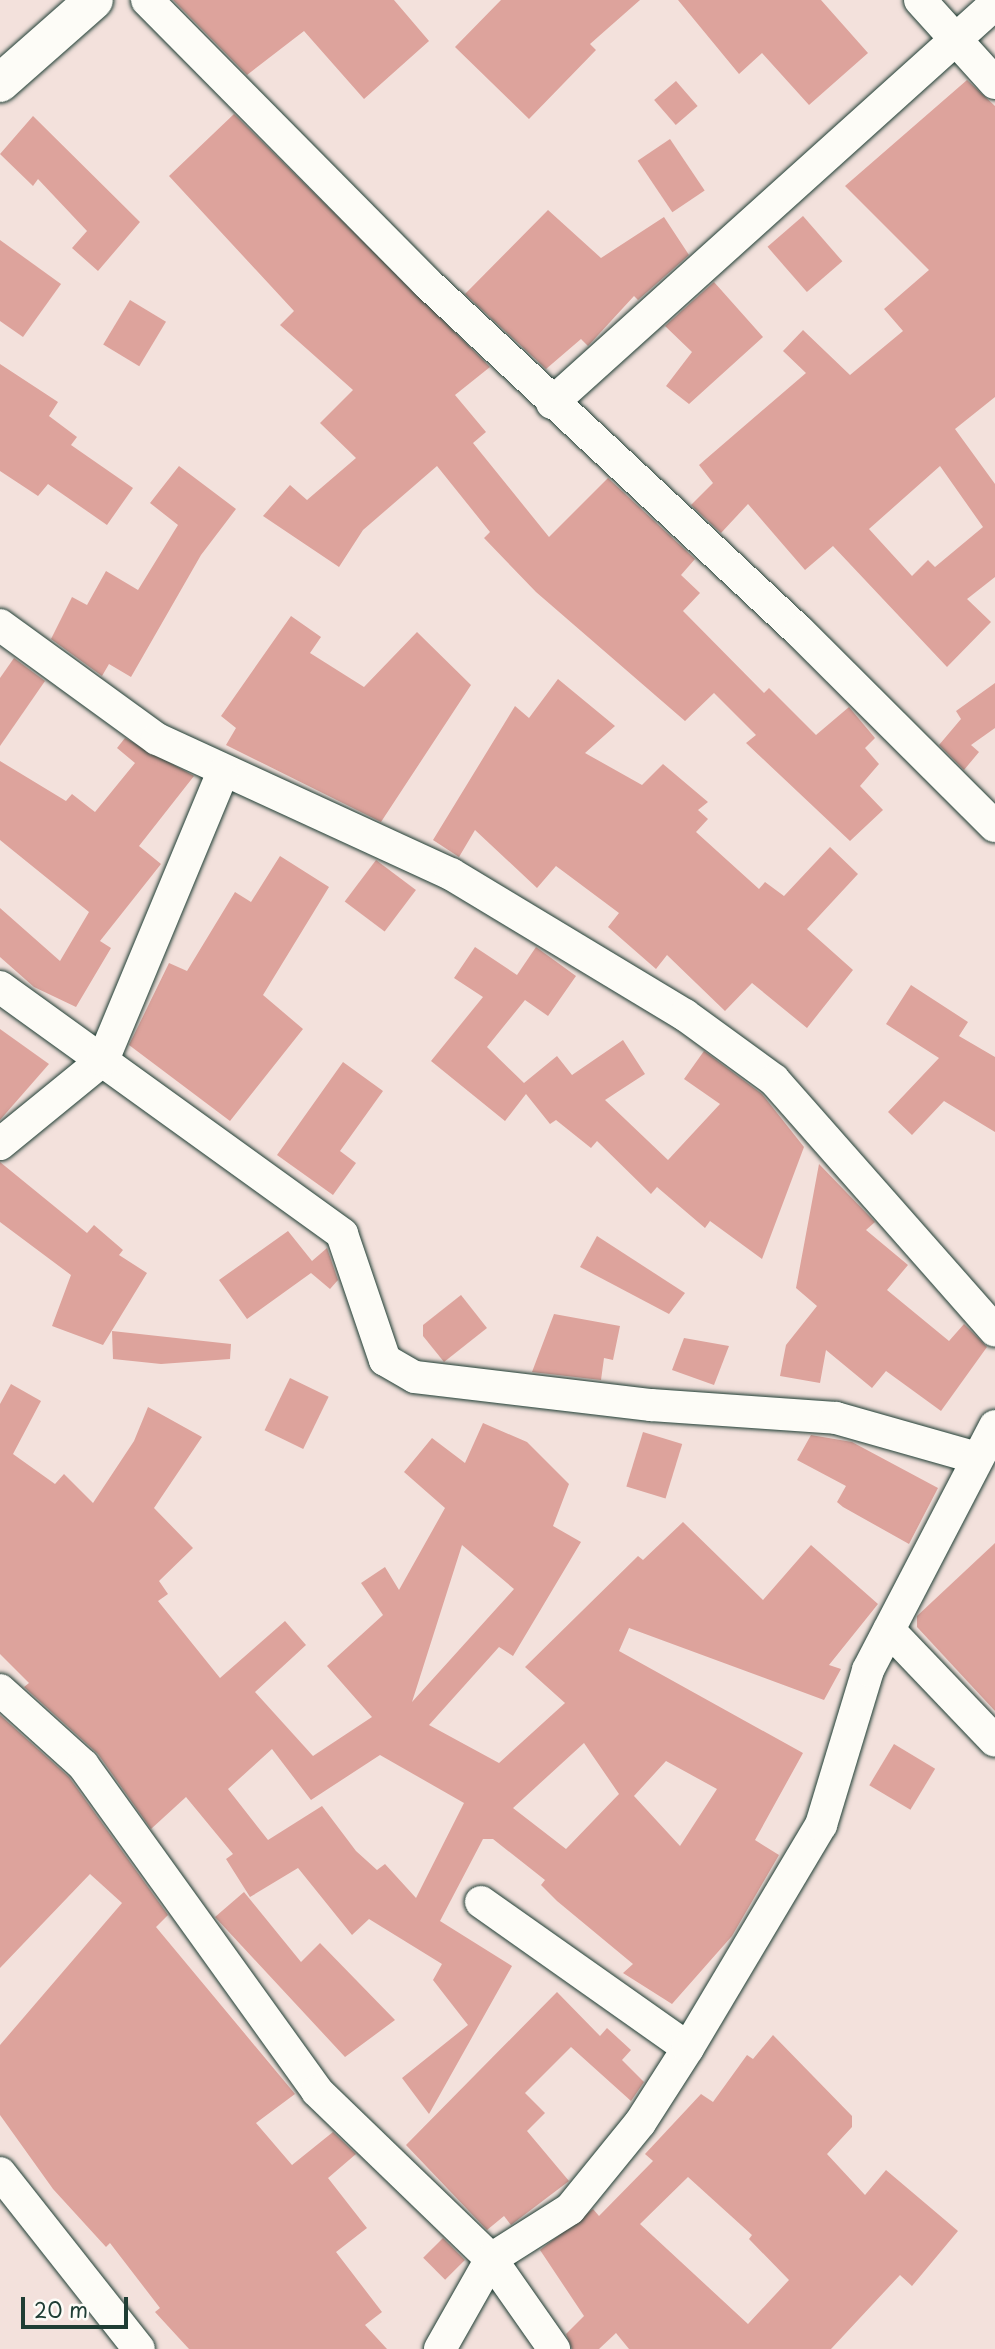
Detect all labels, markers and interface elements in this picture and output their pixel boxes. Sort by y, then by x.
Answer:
scale bar [24,2282,131,2326]
text: 20 m [34,2293,88,2325]

